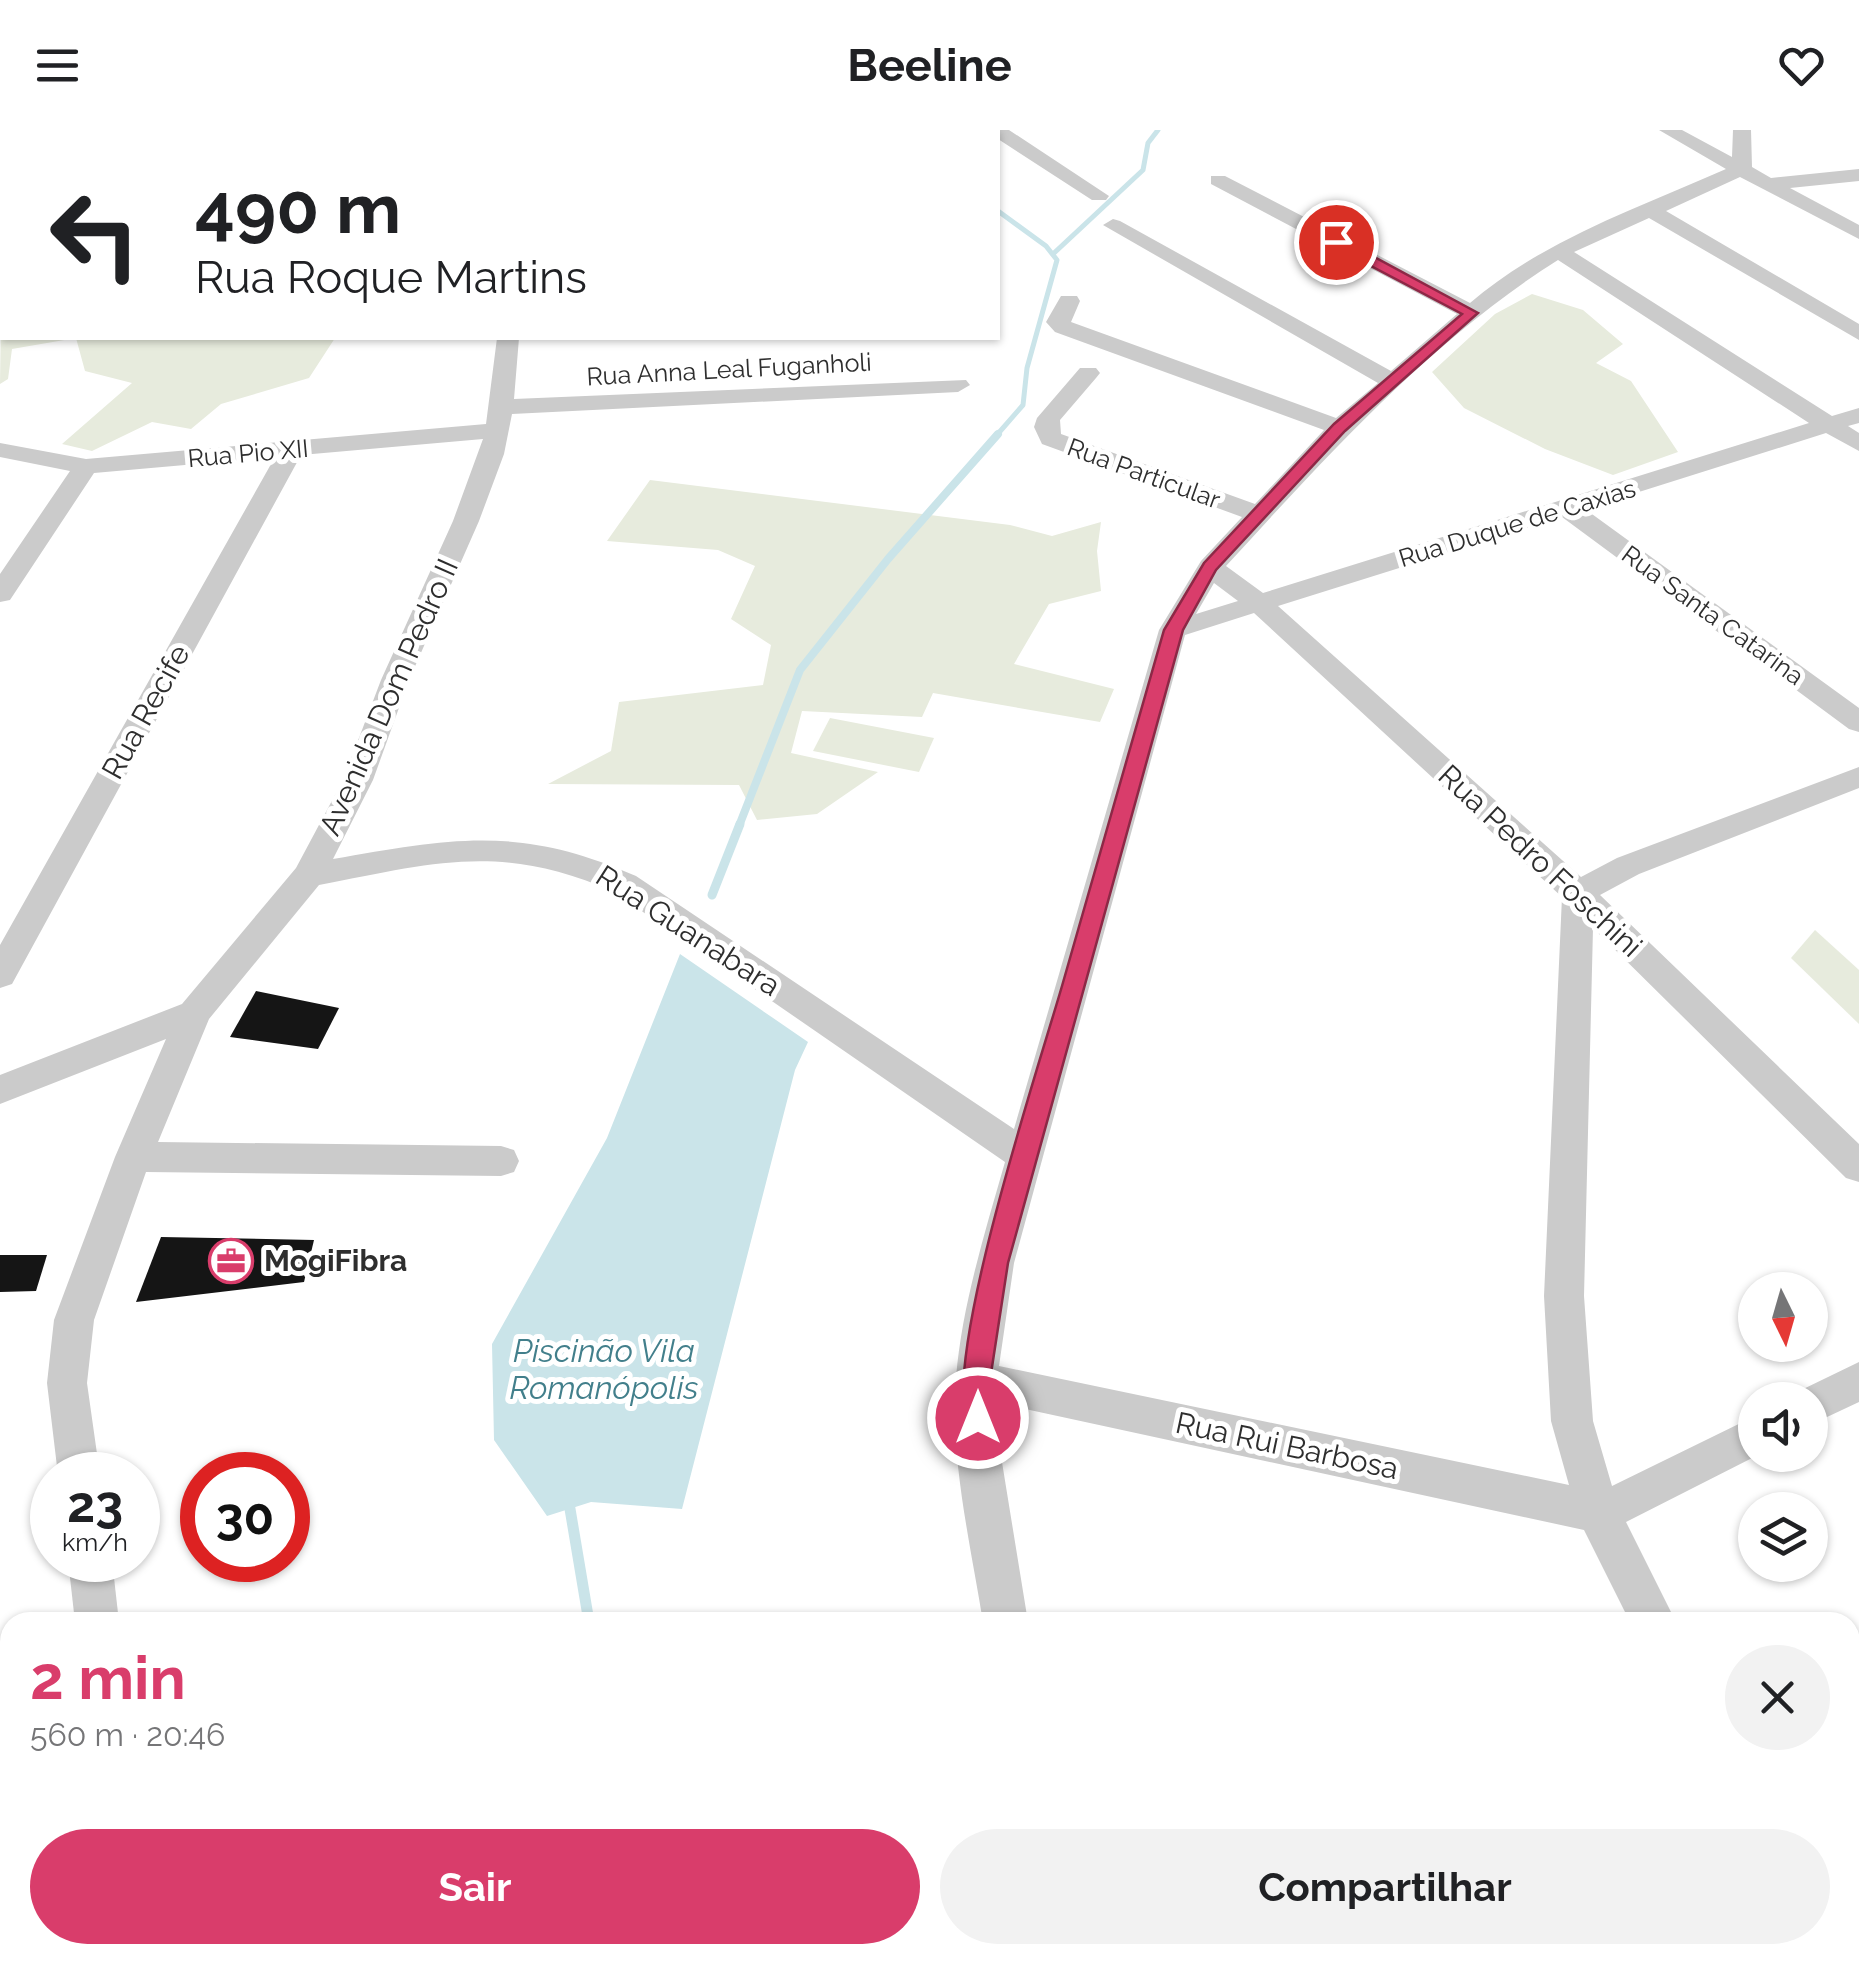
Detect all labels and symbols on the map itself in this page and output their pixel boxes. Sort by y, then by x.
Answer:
pin [1294,200,1379,285]
street label: Rua Anna Leal Fuganholi [586,347,872,391]
street label: Rua Particular [1064,431,1225,515]
street label: Rua Pio XII [186,433,310,473]
street label: Rua Duque de Caxias [1395,473,1639,573]
street label: Rua Santa Catarina [1616,539,1810,691]
street label: Avenida Dom Pedro II [312,553,465,840]
street label: Rua Recife [94,639,197,785]
street label: Rua Pedro Foschini [1432,757,1649,964]
street label: Rua Guanabara [590,858,787,1003]
office icon: MogiFibra [208,1238,254,1284]
place label: MogiFibra [264,1243,407,1278]
north arrow [1738,1272,1828,1362]
water label: Piscinão Vila Romanópolis [509,1332,699,1406]
position arrow [926,1366,1030,1470]
street label: Rua Rui Barbosa [1173,1405,1402,1486]
speed limit sign: 30 [180,1452,310,1582]

